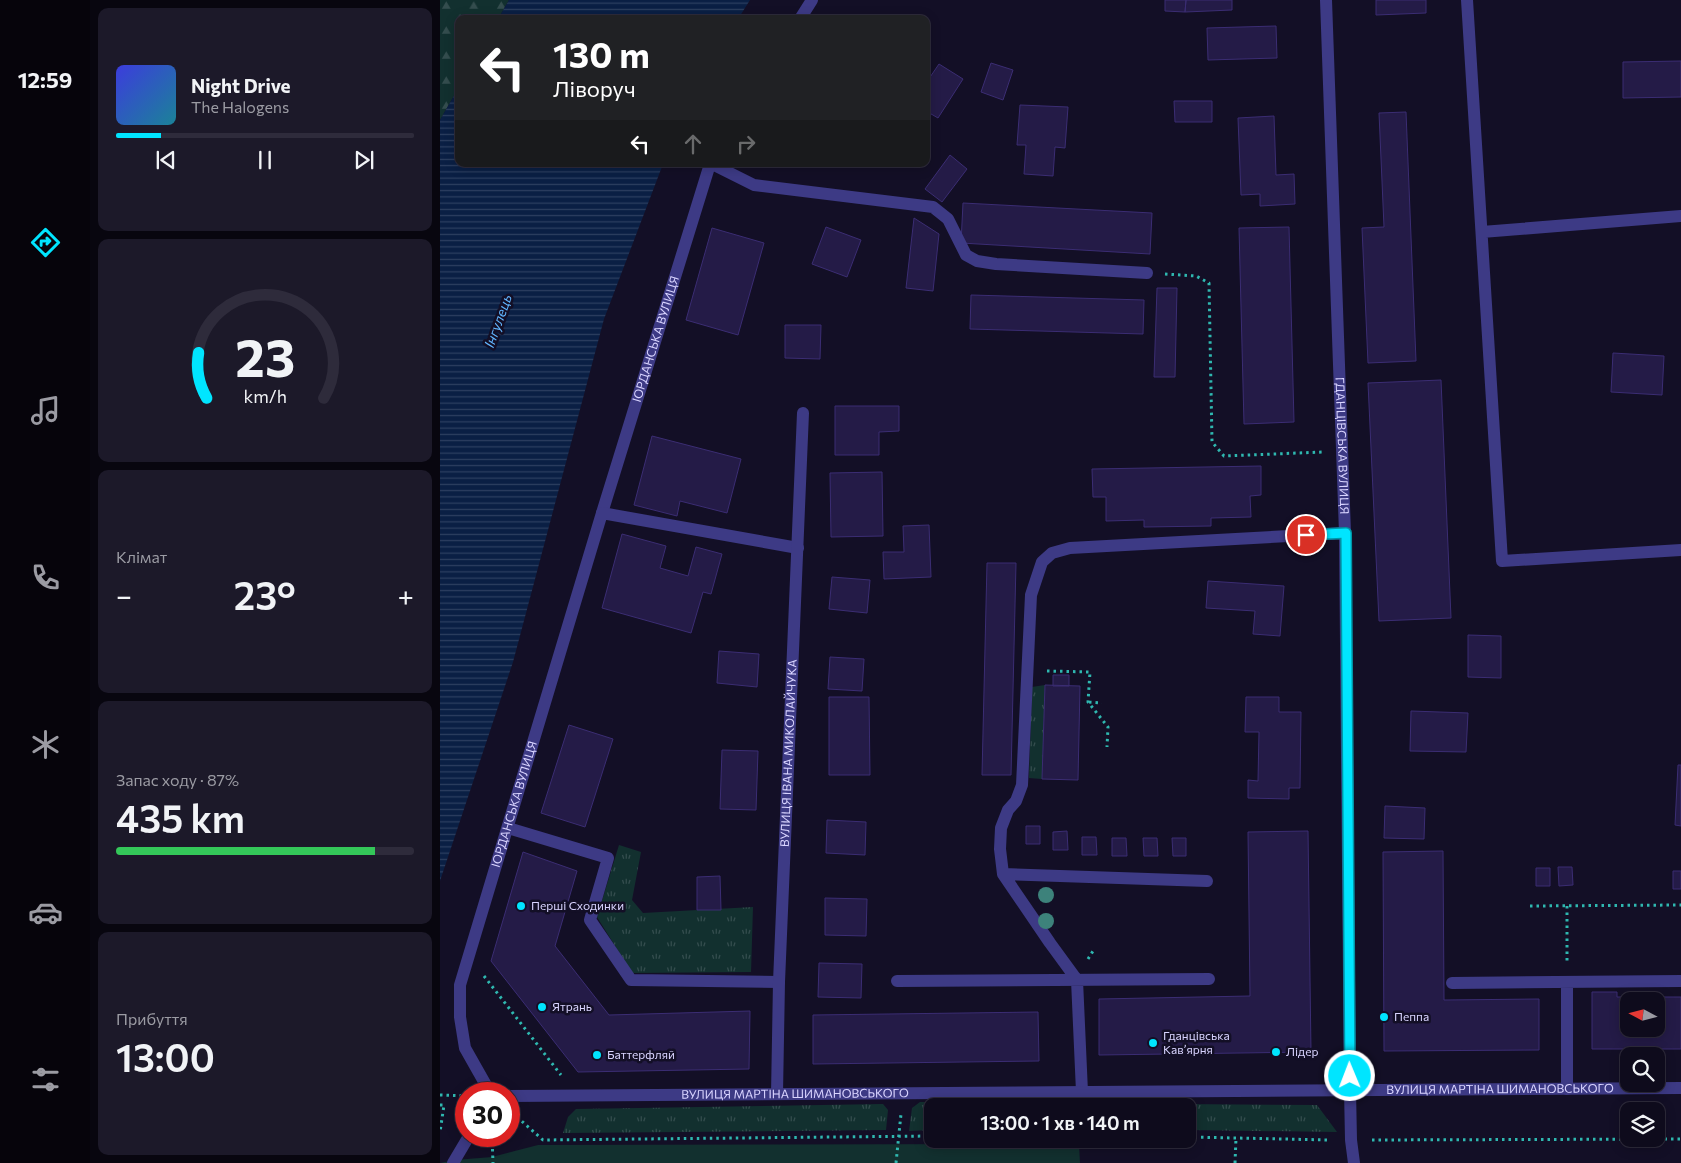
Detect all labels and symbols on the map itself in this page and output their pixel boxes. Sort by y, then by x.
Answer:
street label: ІОРДАНСЬКА ВУЛИЦЯ [629,274,681,404]
water label: Інгулець [480,292,515,350]
street label: ГДАНЦІВСЬКА ВУЛИЦЯ [1333,377,1352,515]
pin [1285,514,1327,556]
street label: ВУЛИЦЯ ІВАНА МИКОЛАЙЧУКА [777,659,799,847]
street label: ІОРДАНСЬКА ВУЛИЦЯ [488,739,539,869]
place label: Перші Сходинки [531,898,624,912]
marker: Перші Сходинки [515,900,527,912]
north arrow [1620,992,1665,1038]
place label: Ятрань [552,999,592,1013]
marker: Ятрань [536,1001,548,1013]
place label: Пеппа [1394,1009,1429,1023]
marker: Пеппа [1378,1011,1390,1023]
place label: Гданцівська Кавʼярня [1163,1028,1230,1056]
marker: Гданцівська Кавʼярня [1147,1037,1159,1049]
place label: Лідер [1286,1044,1318,1058]
marker: Лідер [1270,1046,1282,1058]
place label: Баттерфляй [607,1047,675,1061]
marker: Баттерфляй [591,1049,603,1061]
position arrow [1323,1049,1375,1101]
street label: ВУЛИЦЯ МАРТІНА ШИМАНОВСЬКОГО [1386,1080,1614,1096]
speed limit sign: 30 [455,1082,520,1147]
street label: ВУЛИЦЯ МАРТІНА ШИМАНОВСЬКОГО [681,1085,909,1101]

